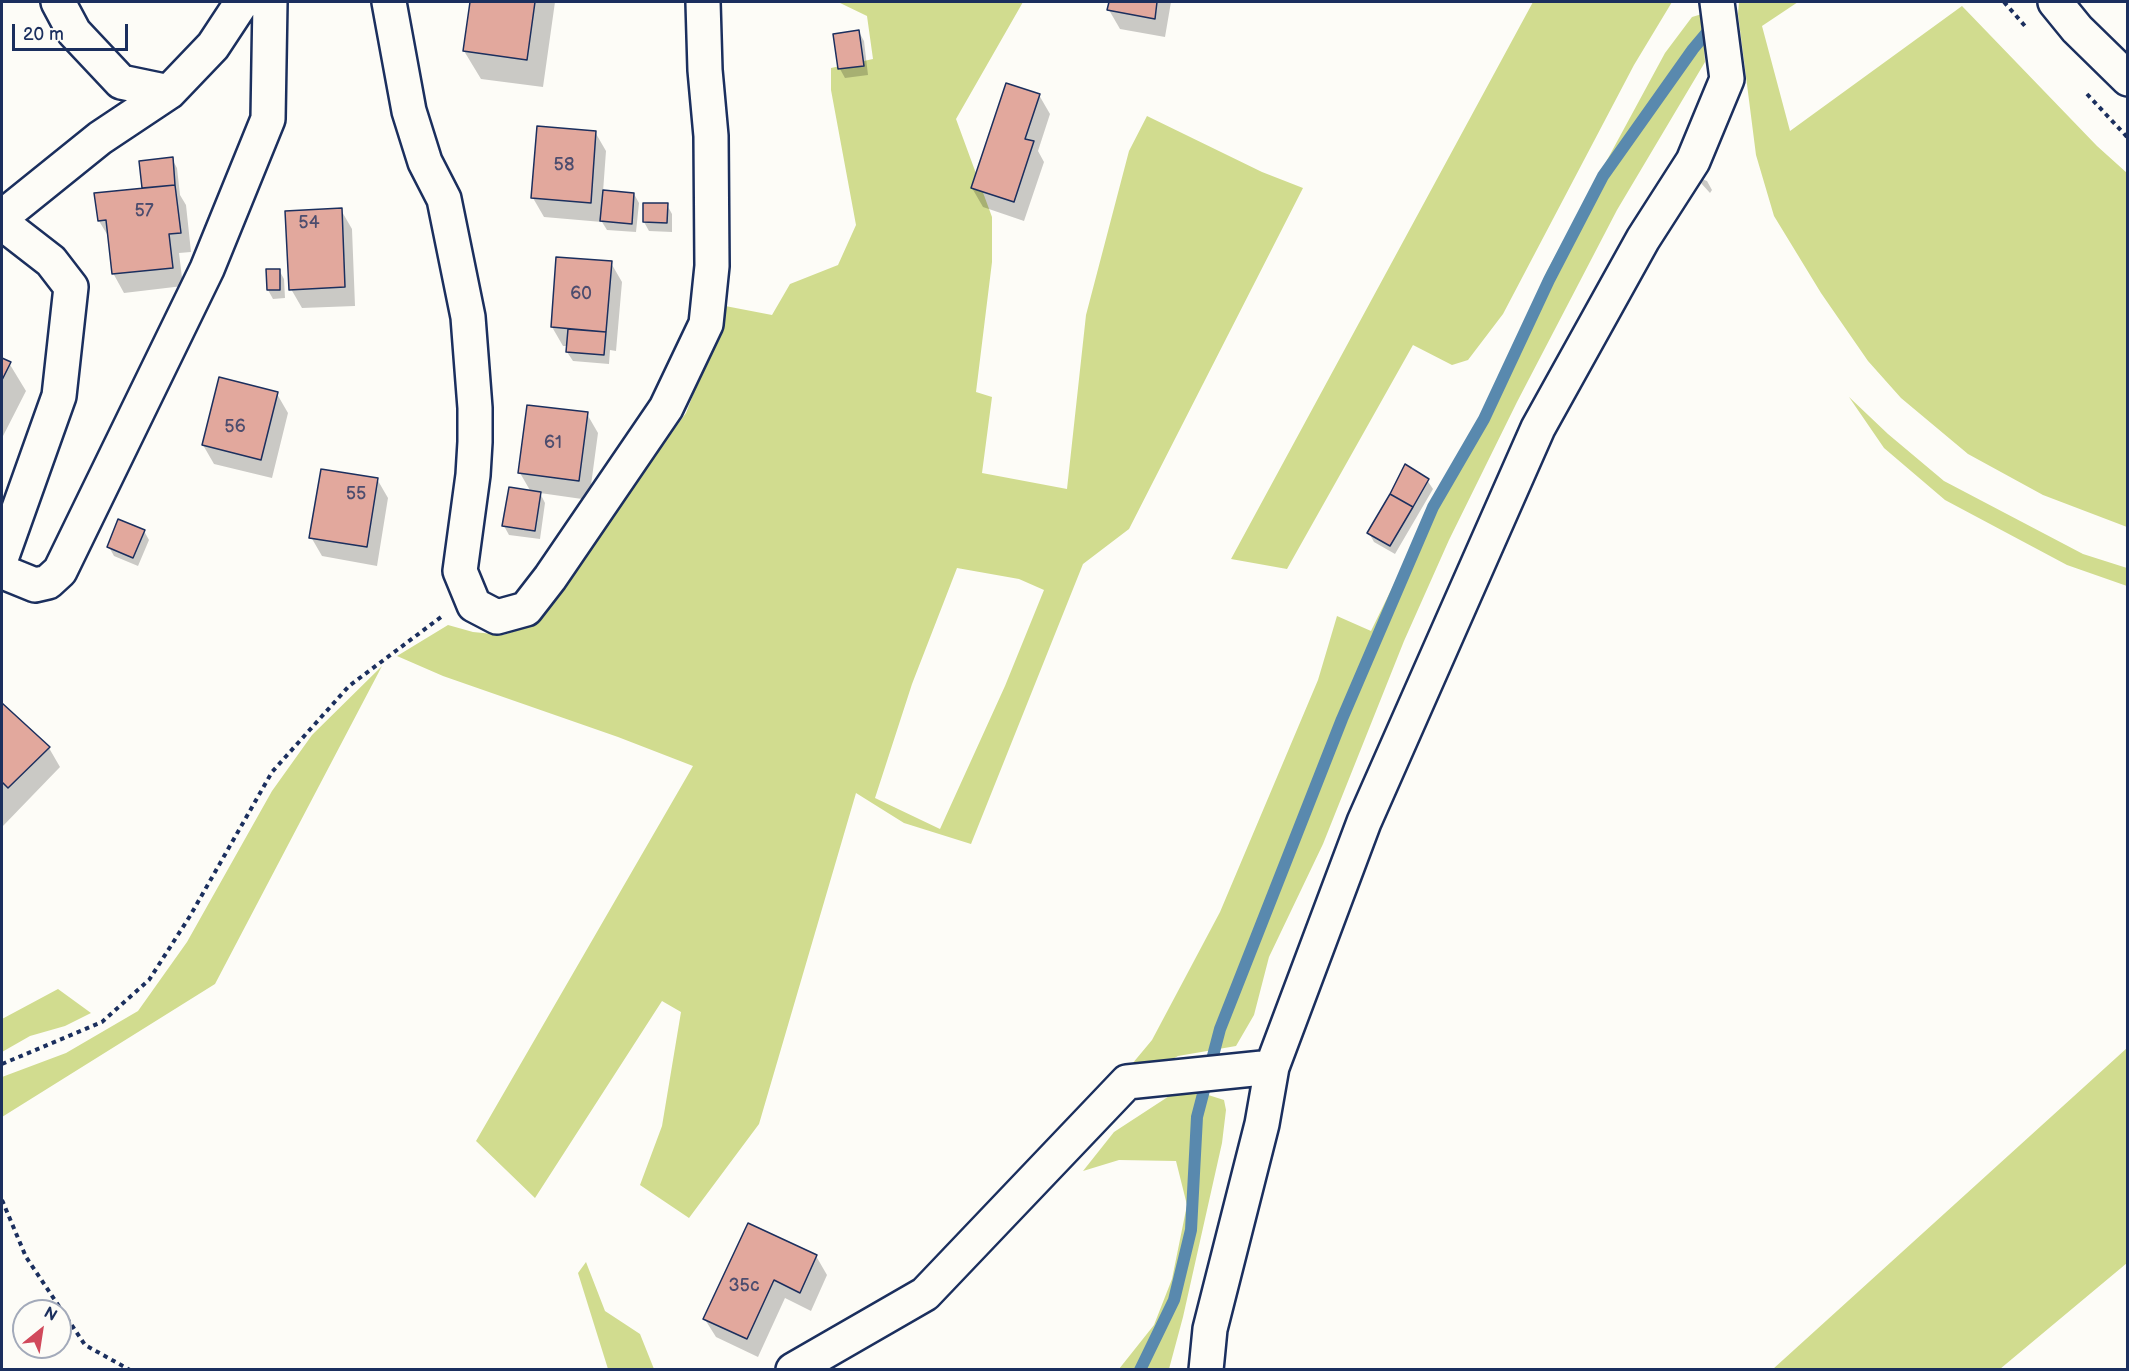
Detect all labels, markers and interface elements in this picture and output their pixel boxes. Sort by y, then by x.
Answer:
scale bar [15,12,130,50]
text: 20 m [23,24,64,45]
house number: 58 [554,154,574,176]
house number: 57 [134,200,154,222]
house number: 54 [298,212,320,234]
house number: 60 [570,283,592,305]
house number: 56 [224,416,246,438]
house number: 61 [544,432,562,454]
house number: 55 [346,483,366,505]
house number: 35c [729,1275,759,1297]
north arrow [12,1299,72,1359]
text: N [40,1303,60,1326]

